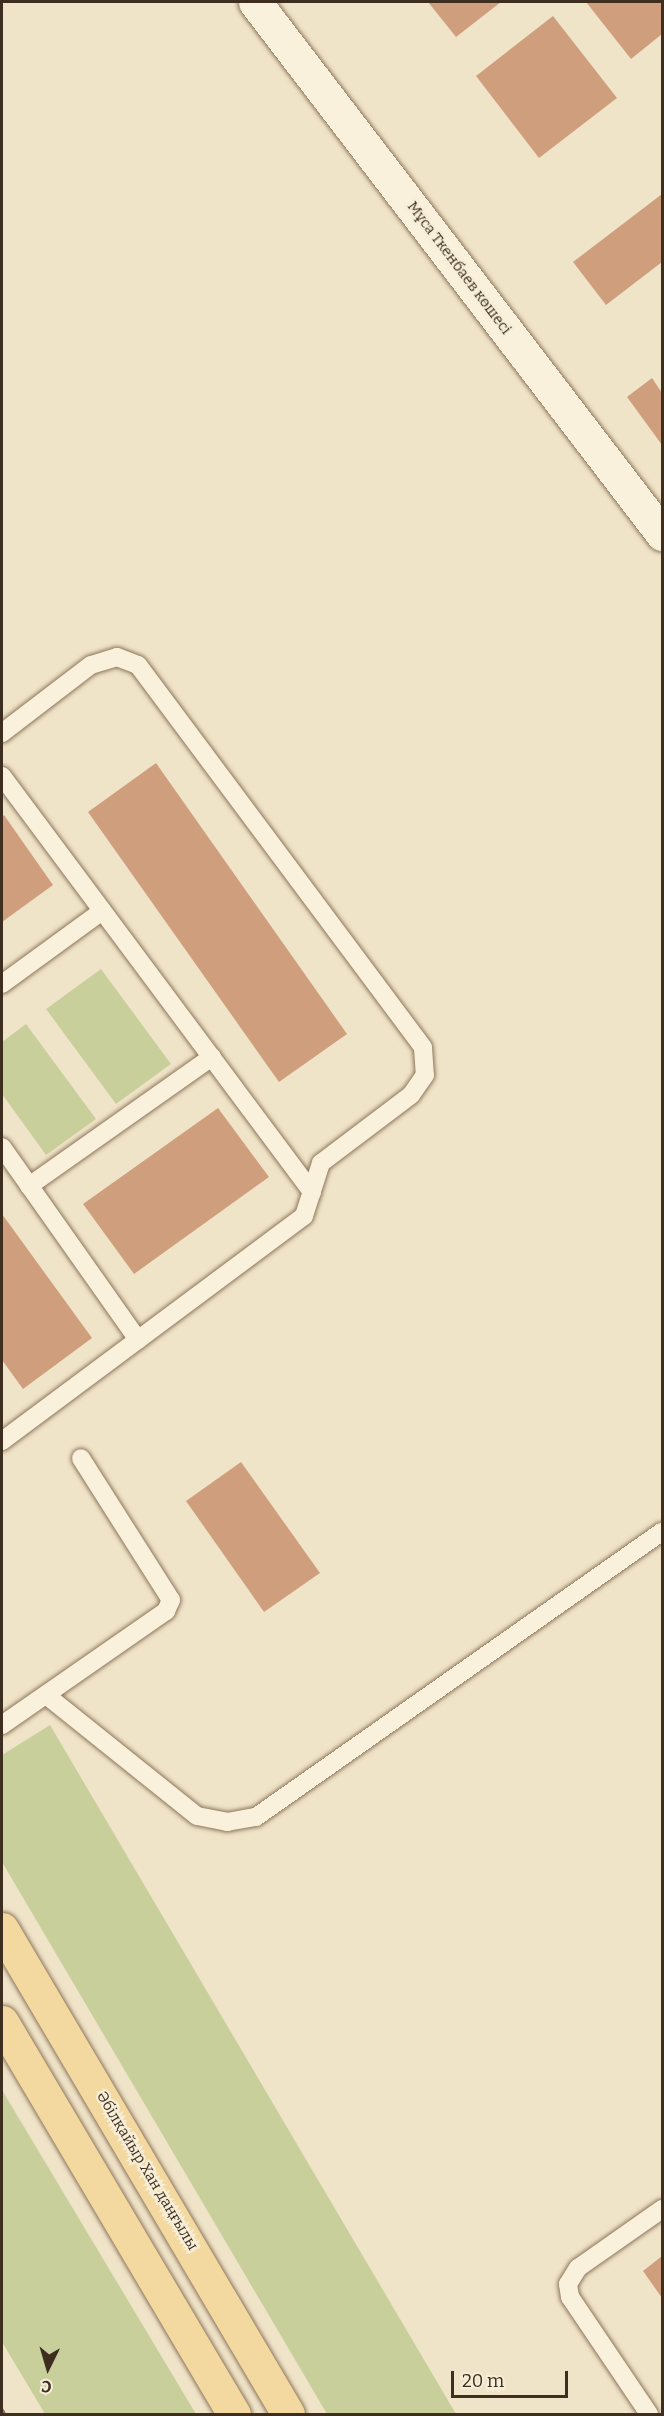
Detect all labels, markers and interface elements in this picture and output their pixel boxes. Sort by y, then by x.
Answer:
street label: Мұса Ткенбаев көшесі [403,198,515,338]
street label: Әбілқайыр Хан даңғылы [92,2088,202,2254]
north arrow [18,2338,78,2398]
scale bar [454,2359,571,2397]
text: 20 m [462,2370,504,2392]
text: С [41,2377,52,2396]

